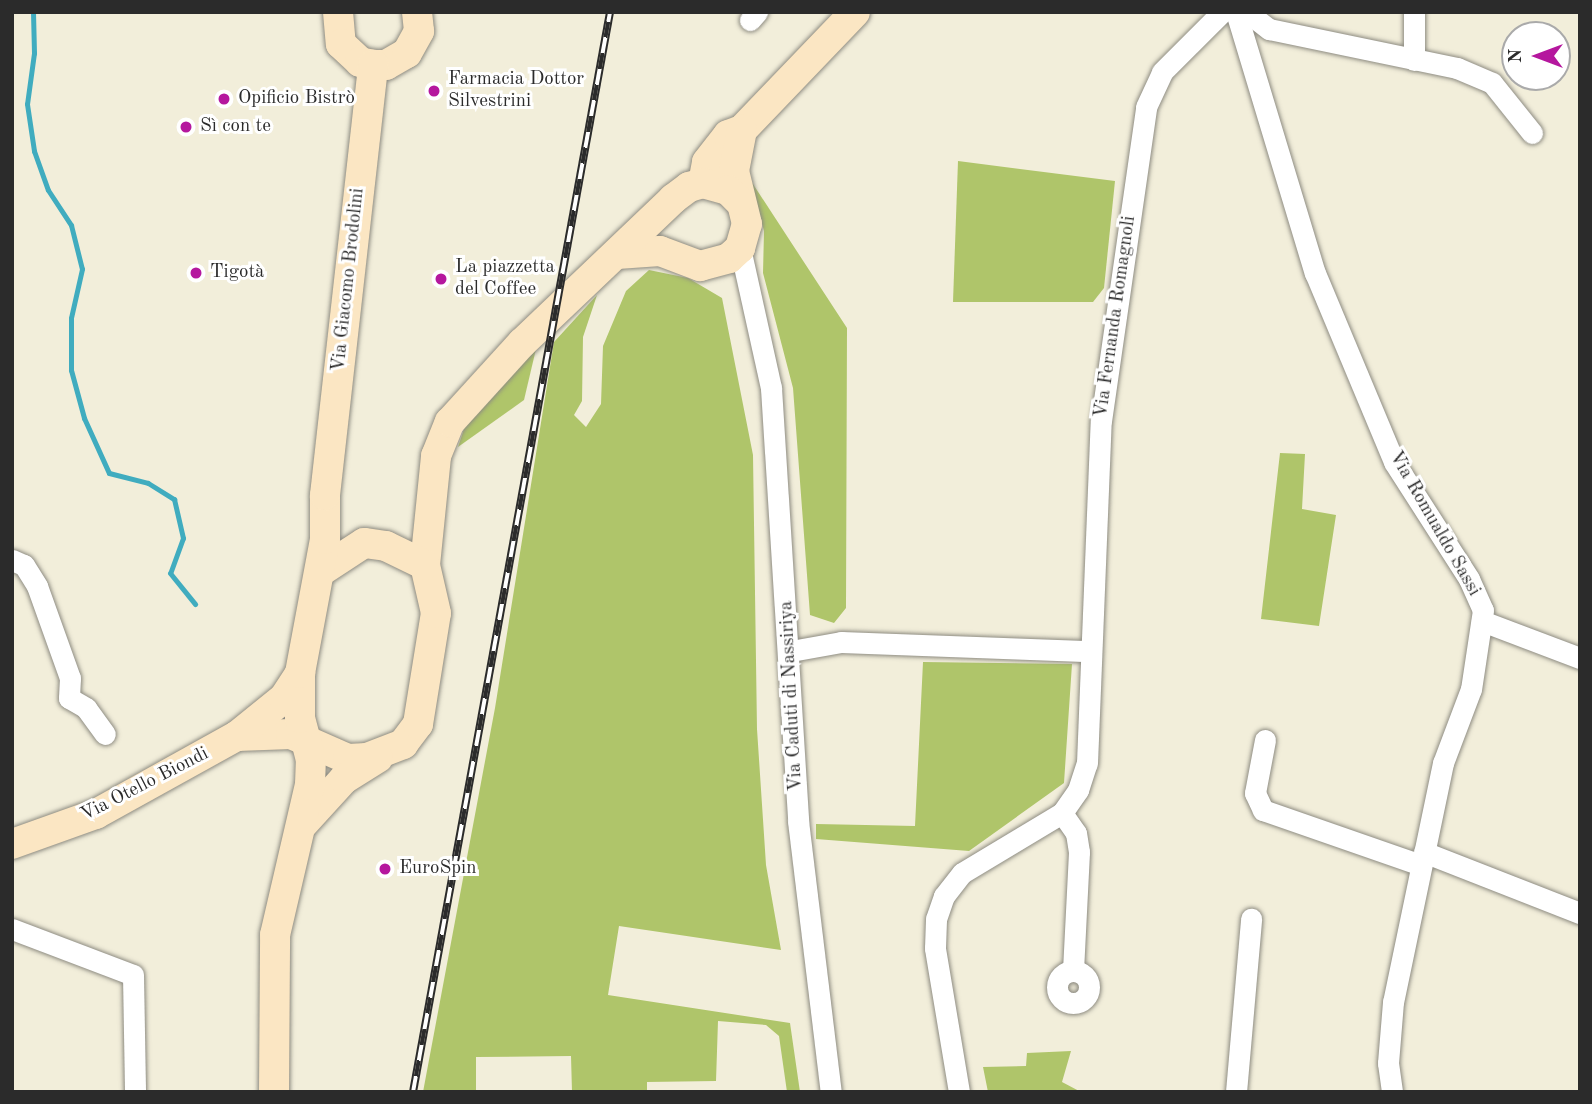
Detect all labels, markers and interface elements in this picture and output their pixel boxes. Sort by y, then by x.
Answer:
north arrow [1501,21,1571,91]
text: N [1507,49,1526,63]
place label: Farmacia Dottor Silvestrini [448,69,584,113]
marker: Farmacia Dottor Silvestrini [426,83,442,99]
place label: Opificio Bistrò [238,88,355,110]
marker: Opificio Bistrò [216,91,232,107]
place label: Sì con te [200,116,271,138]
marker: Sì con te [178,119,194,135]
street label: Via Giacomo Brodolini [328,187,370,373]
street label: Via Fernanda Romagnoli [1091,214,1141,420]
place label: La piazzetta del Coffee [455,257,555,301]
place label: Tigotà [210,262,264,284]
marker: Tigotà [188,265,204,281]
marker: La piazzetta del Coffee [433,271,449,287]
street label: Via Romualdo Sassi [1383,447,1485,601]
street label: Via Caduti di Nassiriya [776,600,808,792]
street label: Via Otello Biondi [77,743,213,827]
place label: EuroSpin [399,858,476,880]
marker: EuroSpin [377,861,393,877]

